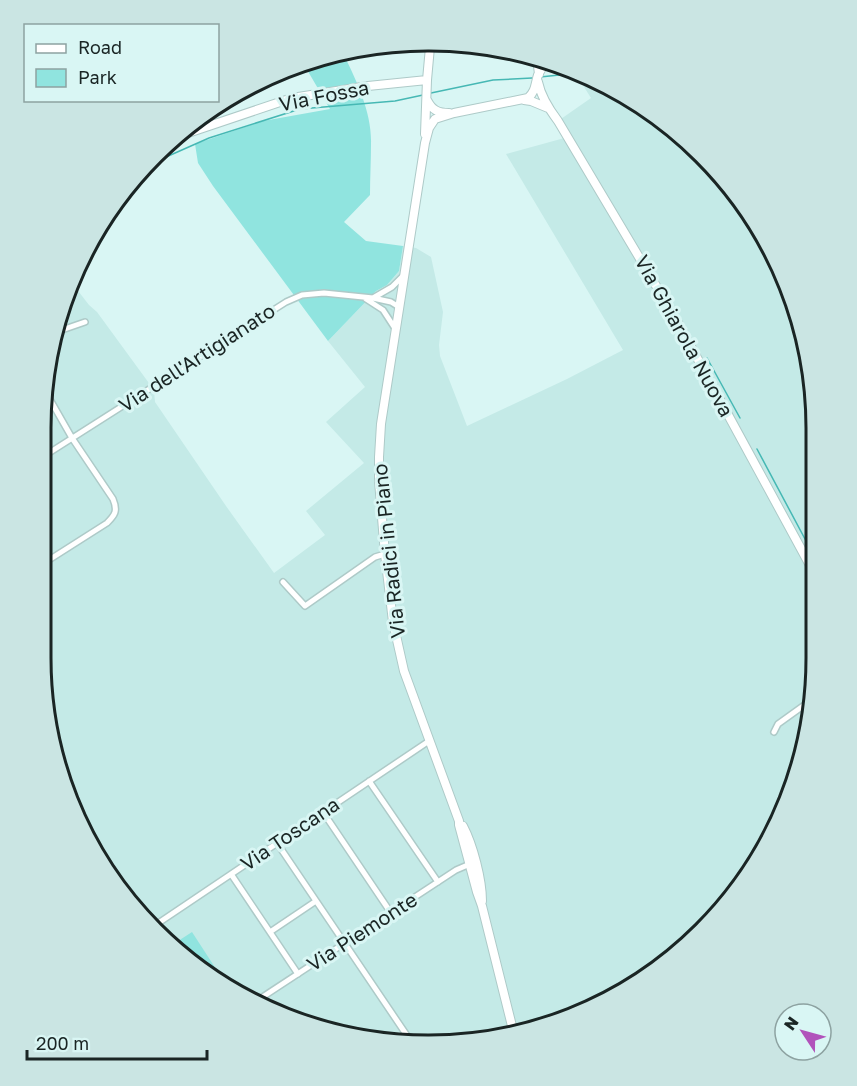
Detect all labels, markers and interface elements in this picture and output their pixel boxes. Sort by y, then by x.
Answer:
legend [24,24,219,102]
text: Road [78,36,122,58]
text: Park [78,66,117,88]
street label: Via Fossa [277,75,371,116]
street label: Via Ghiarola Nuova [630,250,739,421]
street label: Via dell'Artigianato [114,298,279,417]
street label: Via Radici in Piano [367,463,409,640]
street label: Via Toscana [235,791,343,875]
street label: Via Piemonte [302,887,421,976]
north arrow [773,1002,833,1062]
text: N [779,1012,803,1034]
scale bar [27,1023,207,1061]
text: 200 m [36,1032,89,1054]

